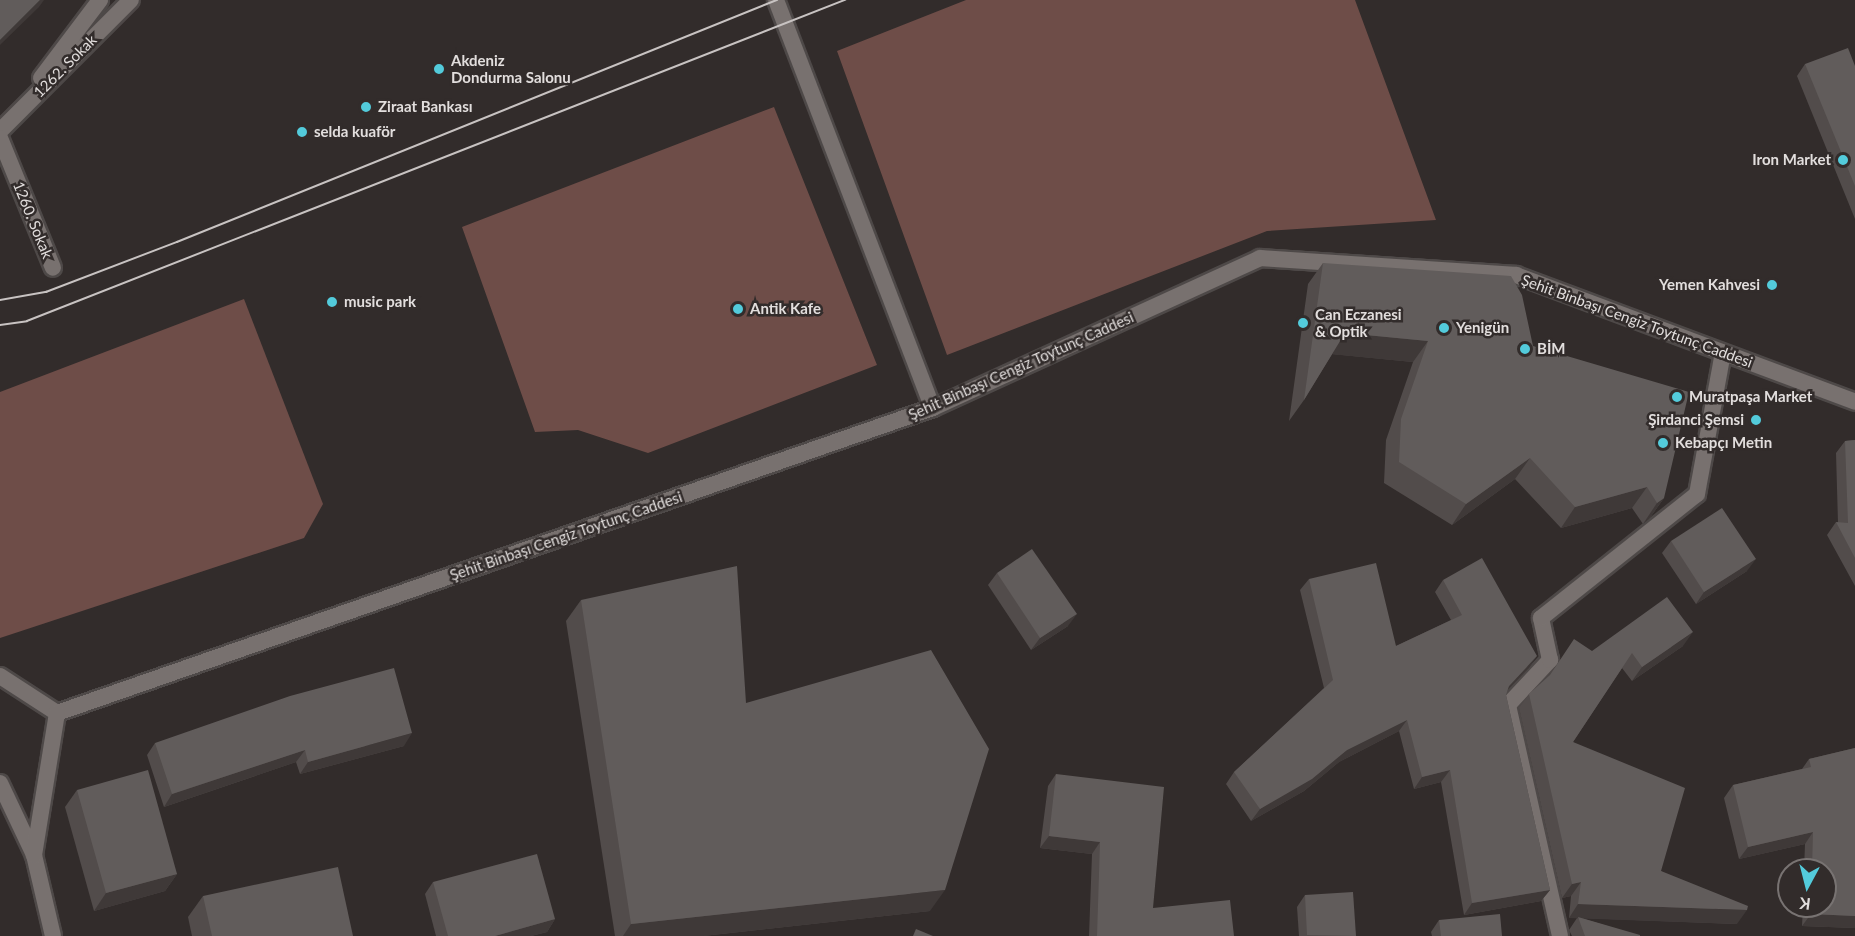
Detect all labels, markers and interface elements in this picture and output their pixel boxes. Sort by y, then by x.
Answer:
street label: 1262. Sokak [30,31,100,101]
place label: Akdeniz Dondurma Salonu [451,51,571,86]
marker: Akdeniz Dondurma Salonu [432,62,446,76]
place label: Ziraat Bankası [378,98,473,116]
marker: Ziraat Bankası [359,100,373,114]
place label: selda kuaför [314,123,395,141]
marker: selda kuaför [295,125,309,139]
place label: Iron Market [1752,151,1831,169]
marker: Iron Market [1836,153,1850,167]
street label: 1260. Sokak [9,179,57,261]
street label: Şehit Binbaşı Cengiz Toytunç Caddesi [1519,271,1755,371]
place label: Yemen Kahvesi [1659,276,1760,294]
marker: Yemen Kahvesi [1765,278,1779,292]
place label: music park [344,293,416,311]
marker: music park [325,295,339,309]
place label: Antik Kafe [750,300,821,318]
marker: Antik Kafe [731,302,745,316]
place label: Can Eczanesi & Optik [1315,305,1402,340]
street label: Şehit Binbaşı Cengiz Toytunç Caddesi [905,308,1137,424]
marker: Can Eczanesi & Optik [1296,316,1310,330]
place label: Yenigün [1456,319,1509,337]
marker: Yenigün [1437,321,1451,335]
place label: BİM [1537,340,1565,358]
marker: BİM [1518,342,1532,356]
place label: Muratpaşa Market [1689,388,1812,406]
marker: Muratpaşa Market [1670,390,1684,404]
place label: Şirdanci Şemsi [1648,411,1744,429]
marker: Şirdanci Şemsi [1749,413,1763,427]
place label: Kebapçı Metin [1675,434,1772,452]
marker: Kebapçı Metin [1656,436,1670,450]
street label: Şehit Binbaşı Cengiz Toytunç Caddesi [447,488,685,584]
north arrow [1777,858,1837,918]
text: K [1798,894,1812,914]

